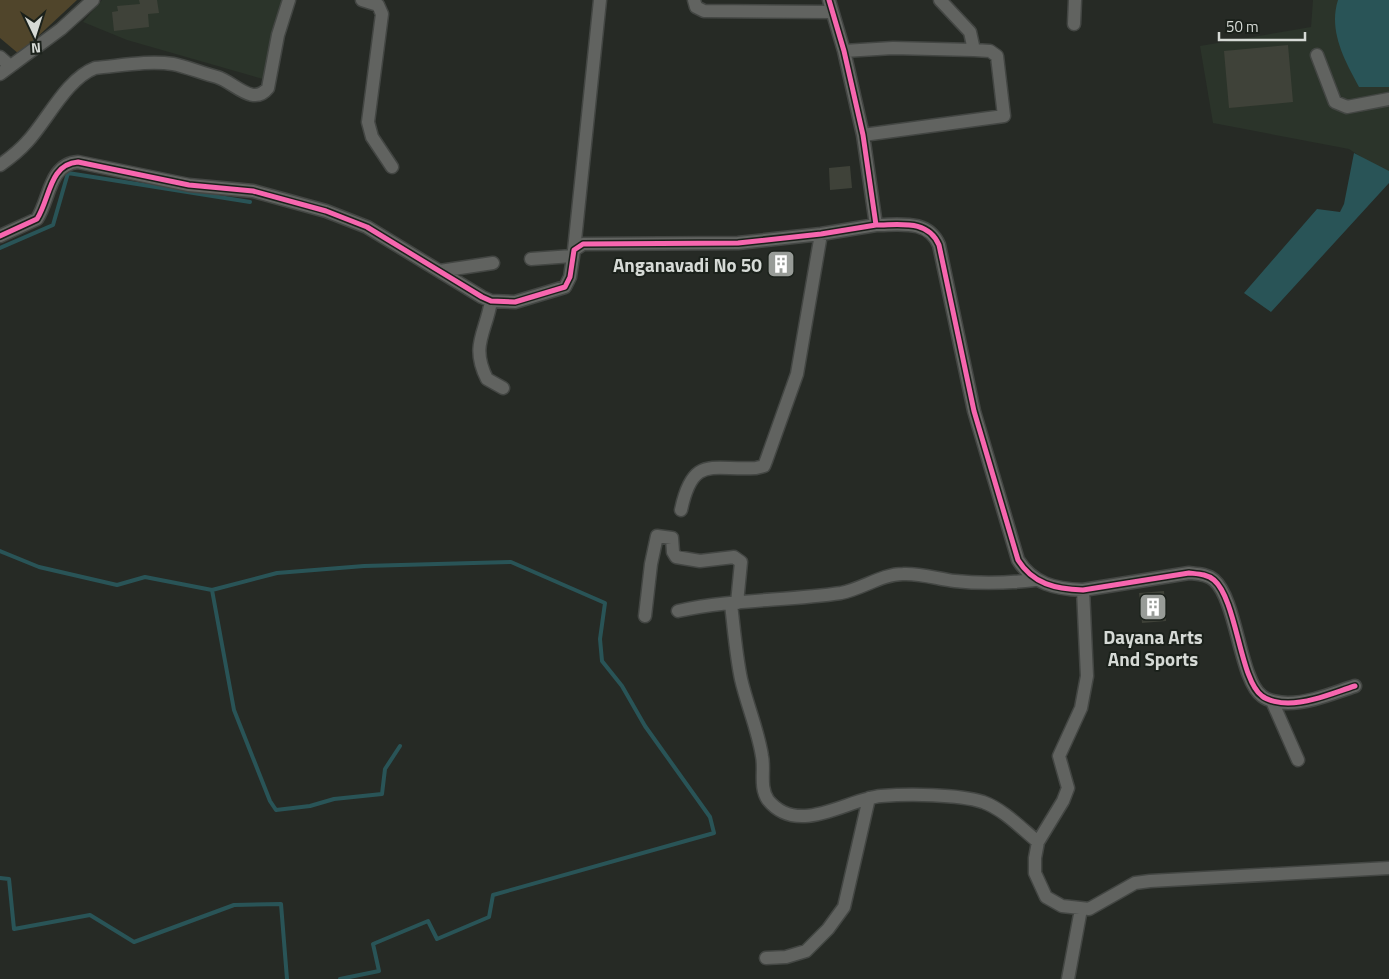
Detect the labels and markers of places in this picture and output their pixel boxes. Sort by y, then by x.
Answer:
building icon: Anganavadi No 50 [766,249,796,279]
place label: Anganavadi No 50 [613,250,762,279]
building icon: Dayana Arts And Sports [1138,592,1168,622]
place label: Dayana Arts And Sports [1103,622,1203,673]

